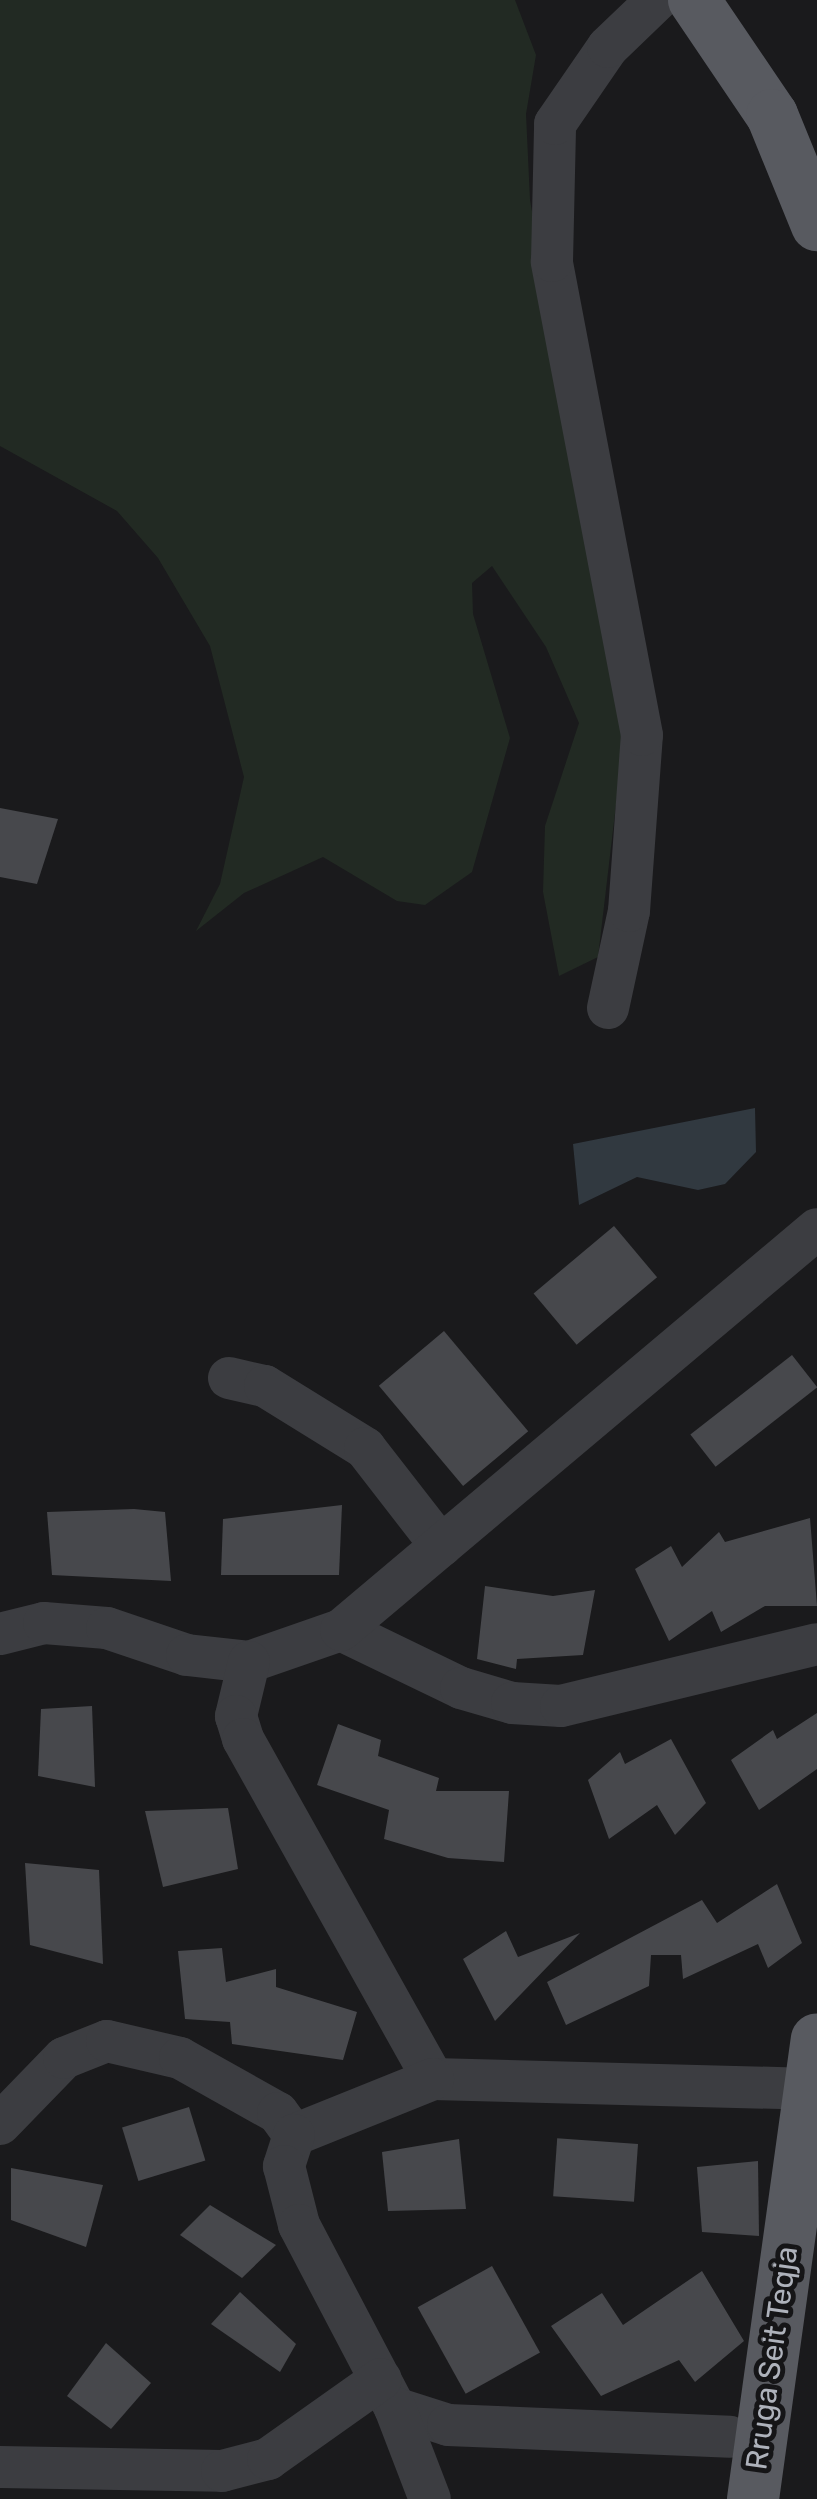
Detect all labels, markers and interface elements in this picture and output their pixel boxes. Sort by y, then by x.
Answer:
street label: Rruga Seit Teqja [738,2243,806,2473]

